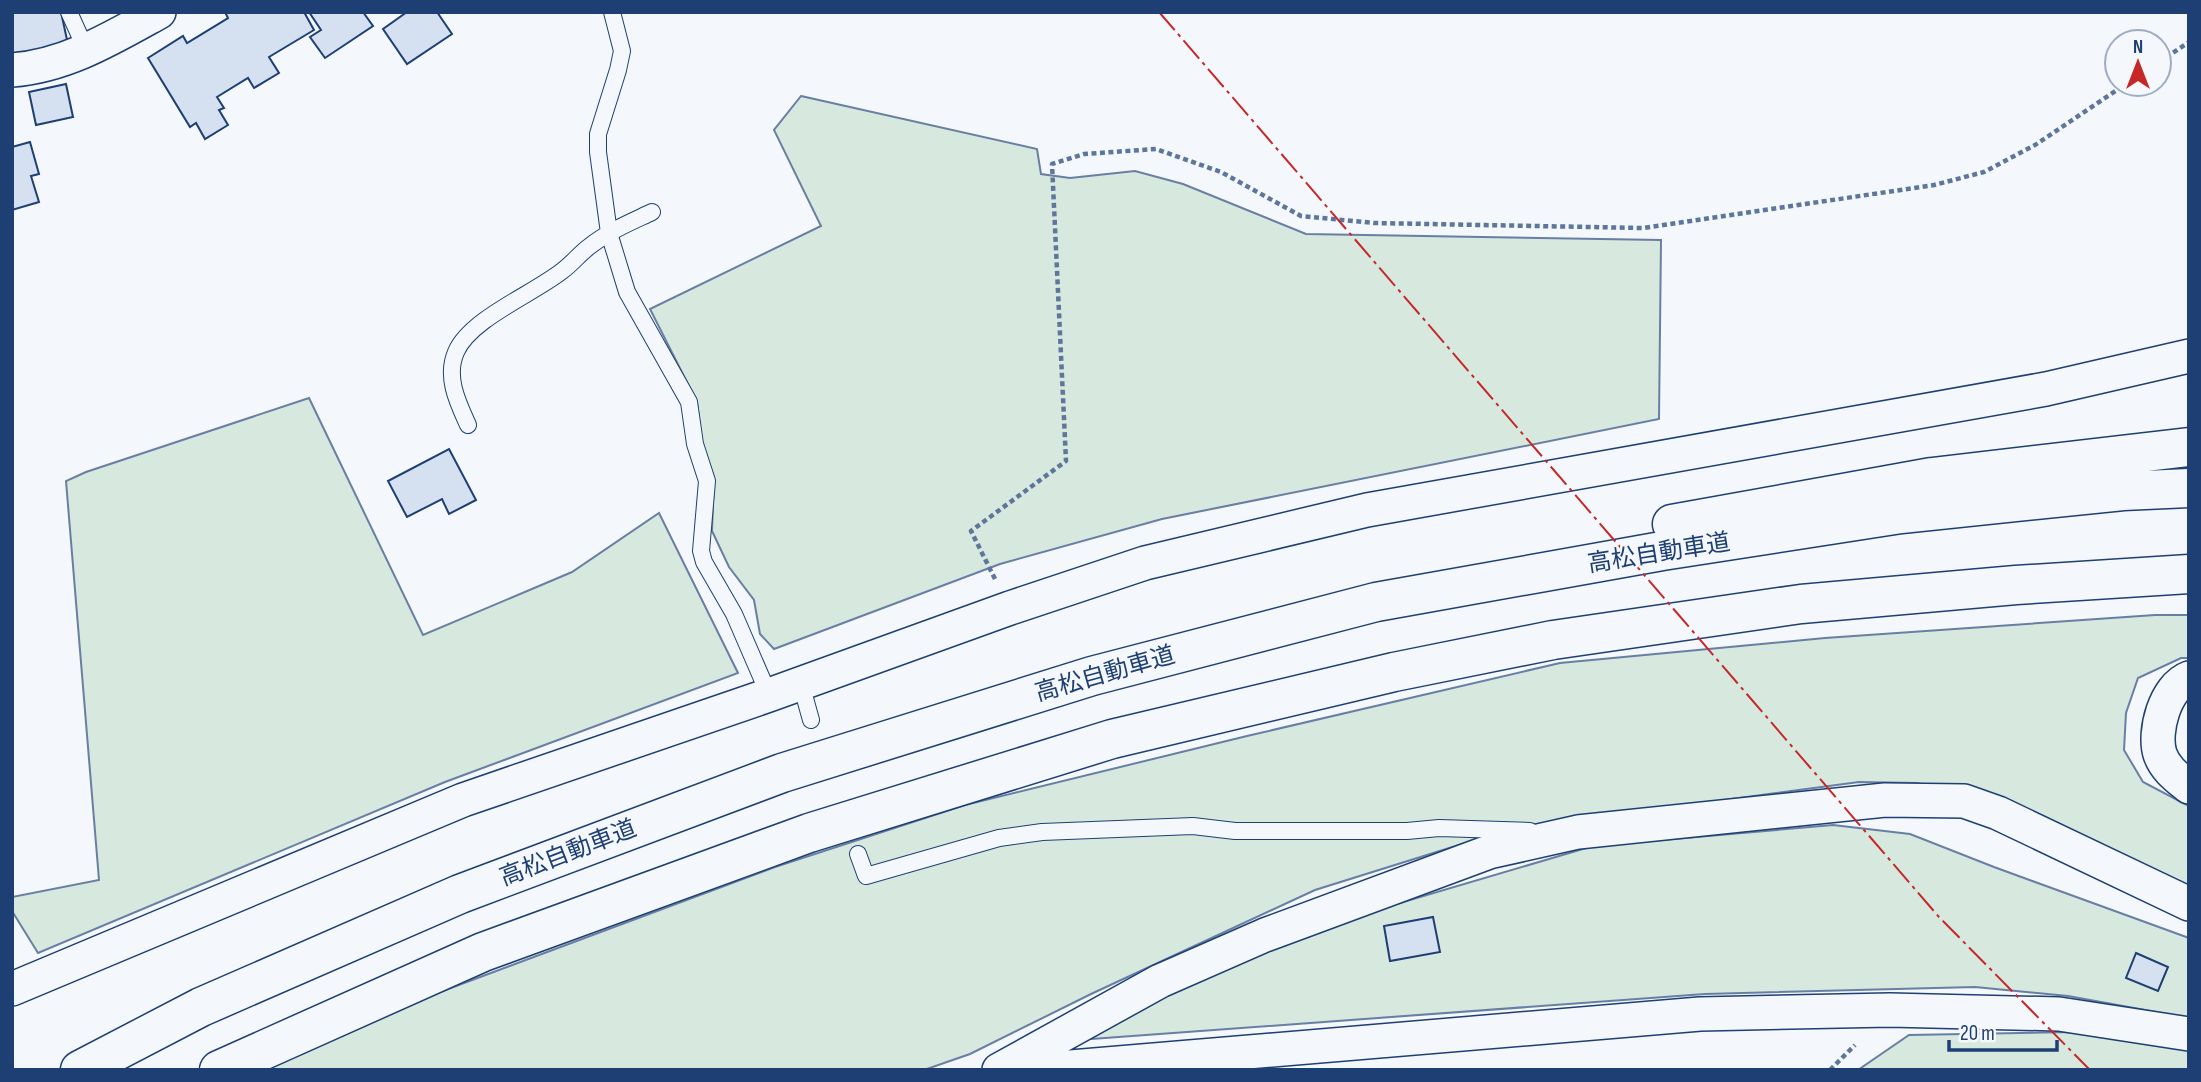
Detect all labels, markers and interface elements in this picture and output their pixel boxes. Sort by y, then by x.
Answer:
north arrow [2103,28,2173,98]
text: N [2133,36,2143,59]
street label: 高松自動車道 [1586,527,1732,579]
street label: 高松自動車道 [1032,640,1178,708]
street label: 高松自動車道 [496,814,640,892]
scale bar [1949,1009,2058,1052]
text: 20 m [1960,1021,1995,1046]

